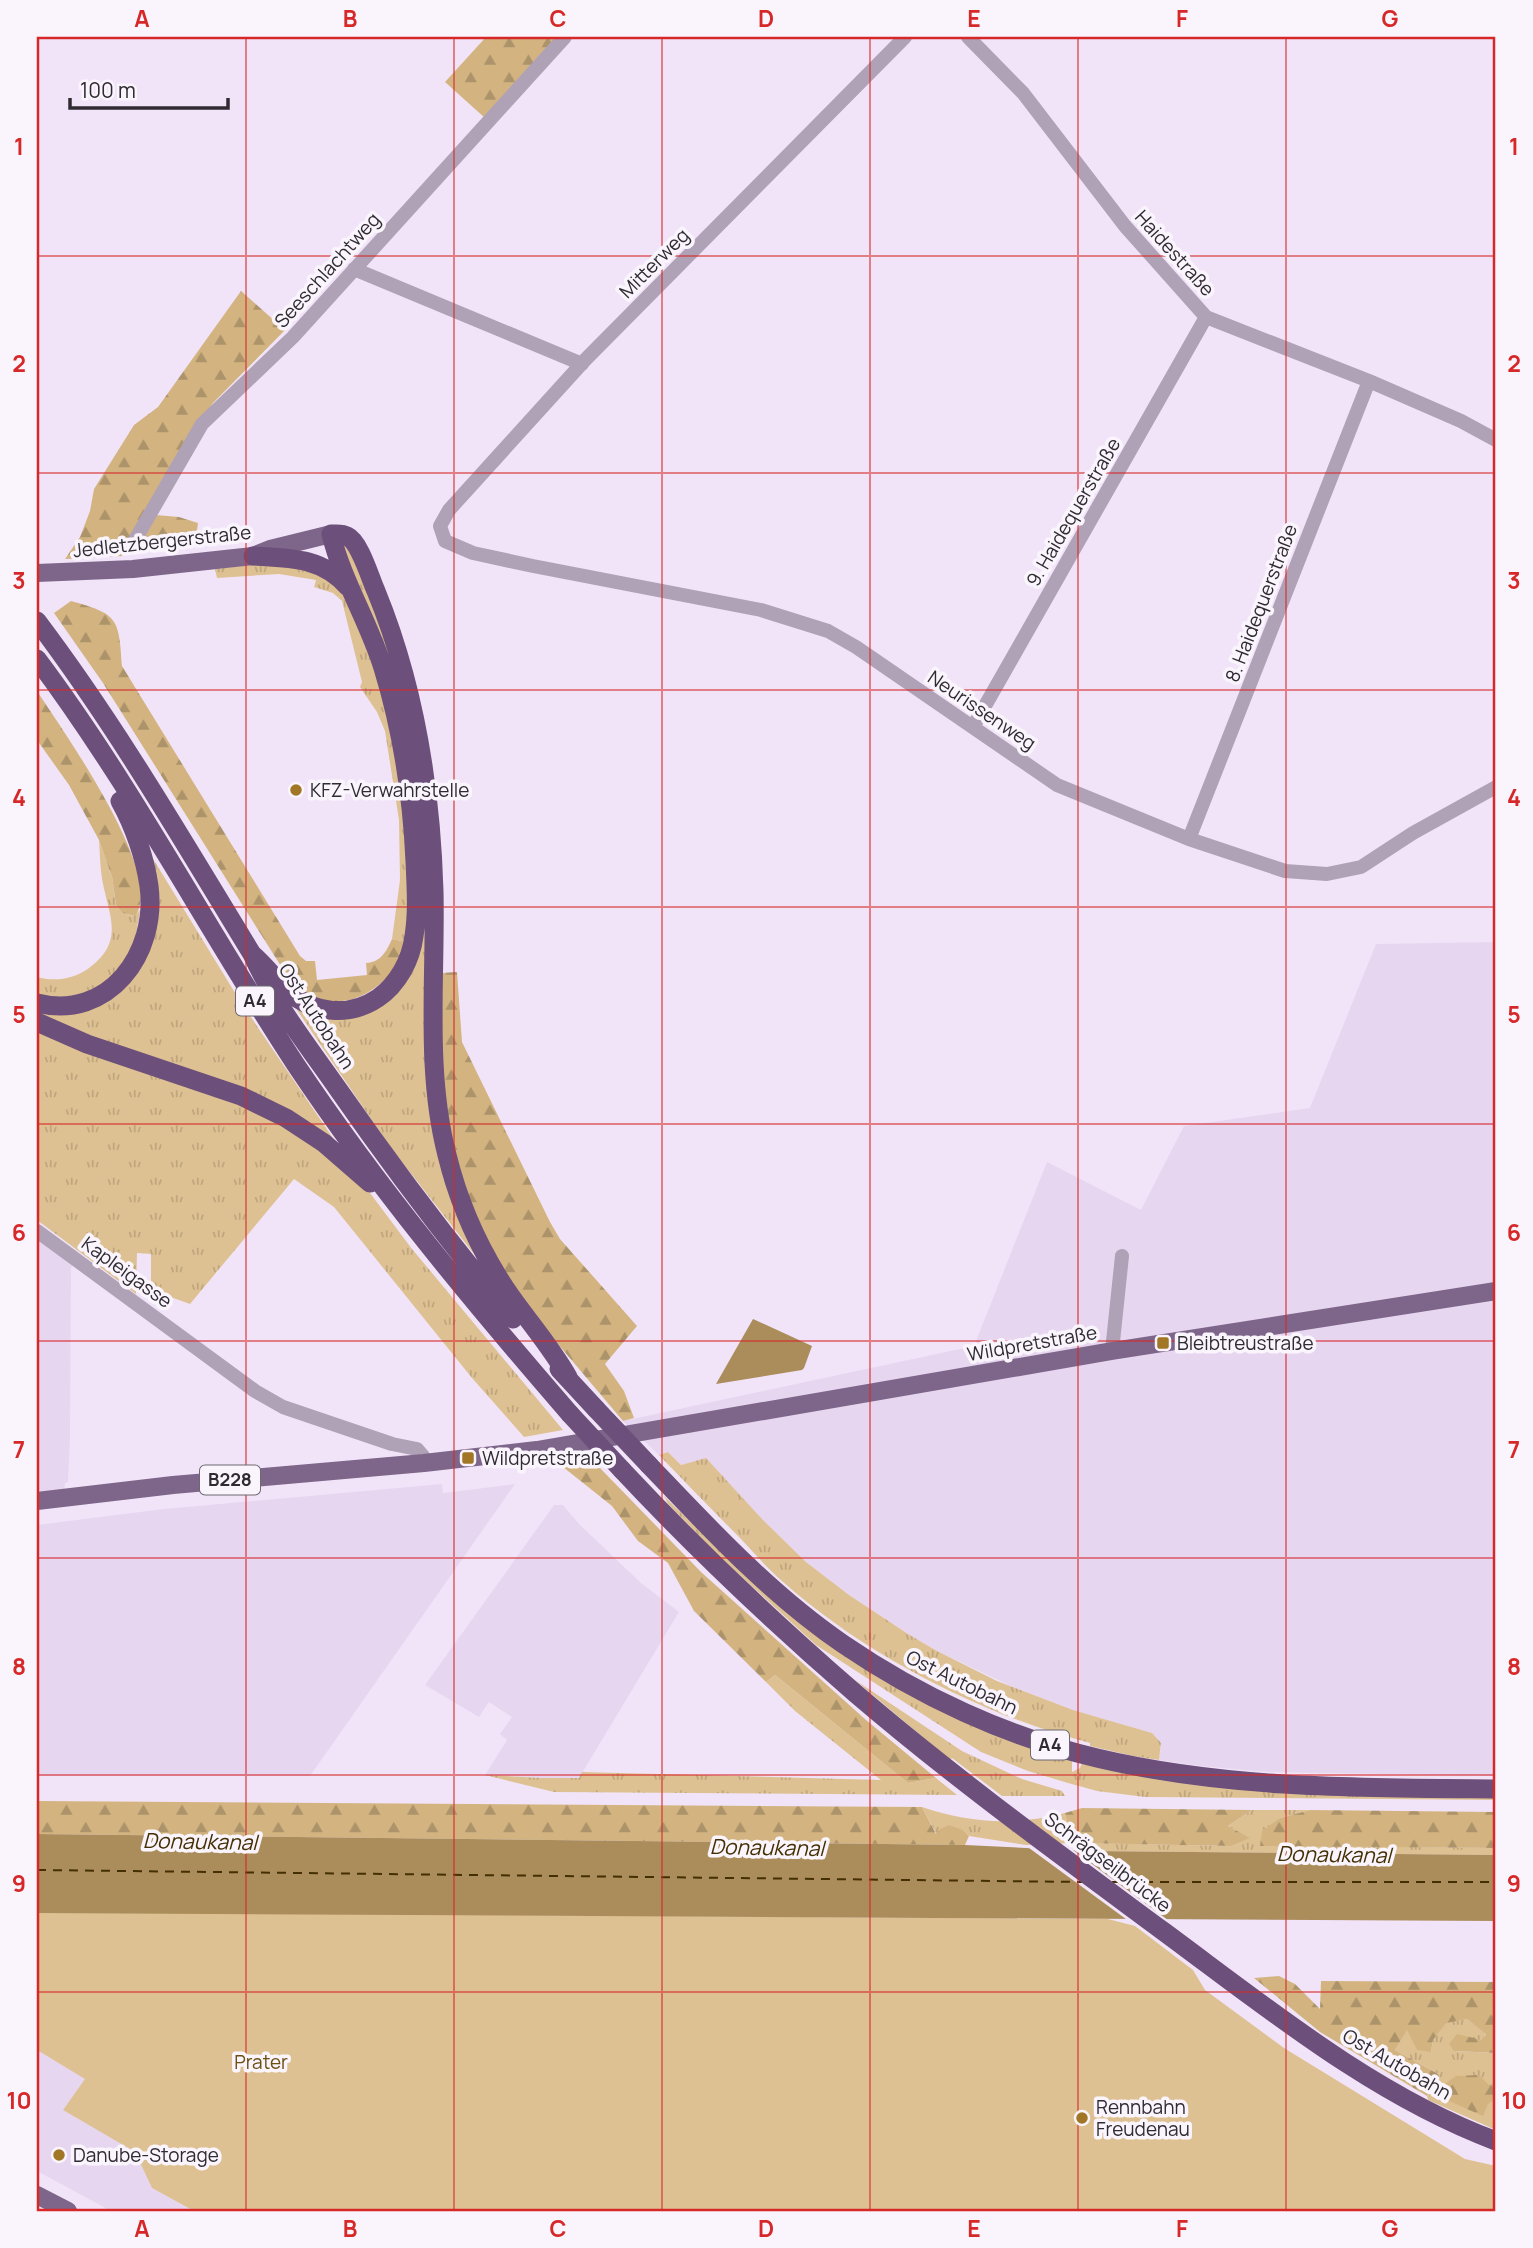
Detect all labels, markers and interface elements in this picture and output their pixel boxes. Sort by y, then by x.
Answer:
text: A [134,2,150,34]
text: B [343,2,357,34]
text: C [550,2,567,34]
text: D [758,2,774,34]
text: E [967,2,981,34]
text: F [1176,2,1188,34]
text: G [1382,2,1399,34]
scale bar [70,66,228,110]
text: 100 m [80,76,136,104]
text: 1 [14,130,24,162]
text: 1 [1509,130,1519,162]
street label: Haidestraße [1129,204,1221,302]
street label: Seeschlachtweg [268,207,386,333]
street label: Mitterweg [613,222,695,304]
text: 2 [12,347,26,379]
text: 2 [1507,347,1521,379]
street label: 9. Haidequerstraße [1020,433,1126,591]
street label: Jedletzbergerstraße [72,519,252,563]
street label: 8. Haidequerstraße [1219,520,1303,686]
text: 3 [12,564,26,596]
text: 3 [1507,564,1521,596]
street label: Neurissenweg [923,664,1041,756]
place label: KFZ-Verwahrstelle [310,777,469,803]
text: 4 [12,781,26,813]
text: 4 [1507,781,1521,813]
marker: KFZ-Verwahrstelle [288,782,304,798]
street label: Ost Autobahn [273,958,361,1074]
road number: A4 [236,986,274,1016]
text: 5 [12,998,26,1030]
text: 5 [1507,998,1521,1030]
text: 6 [12,1216,26,1248]
text: 6 [1507,1216,1521,1248]
street label: Kapleigasse [77,1230,177,1314]
street label: Wildpretstraße [965,1319,1099,1367]
place label: Bleibtreustraße [1177,1330,1314,1356]
marker: Bleibtreustraße [1155,1335,1171,1351]
text: 7 [13,1433,25,1465]
text: 7 [1508,1433,1520,1465]
place label: Wildpretstraße [482,1445,613,1471]
marker: Wildpretstraße [460,1450,476,1466]
road number: B228 [200,1465,260,1494]
street label: Ost Autobahn [902,1644,1022,1720]
text: 8 [12,1650,26,1682]
text: 8 [1507,1650,1521,1682]
road number: A4 [1031,1730,1069,1760]
street label: Schrägseilbrücke [1039,1806,1177,1918]
water label: Donaukanal [143,1826,260,1856]
water label: Donaukanal [710,1832,827,1862]
water label: Donaukanal [1277,1839,1394,1869]
text: 9 [12,1867,26,1899]
text: 9 [1507,1867,1521,1899]
street label: Ost Autobahn [1338,2022,1456,2106]
park label: Prater [234,2049,288,2075]
text: 10 [6,2084,32,2116]
text: 10 [1501,2084,1527,2116]
place label: Rennbahn Freudenau [1096,2094,1190,2142]
marker: Rennbahn Freudenau [1074,2110,1090,2126]
place label: Danube-Storage [73,2142,219,2168]
marker: Danube-Storage [51,2147,67,2163]
text: A [134,2212,150,2244]
text: B [343,2212,357,2244]
text: C [550,2212,567,2244]
text: D [758,2212,774,2244]
text: E [967,2212,981,2244]
text: F [1176,2212,1188,2244]
text: G [1382,2212,1399,2244]

